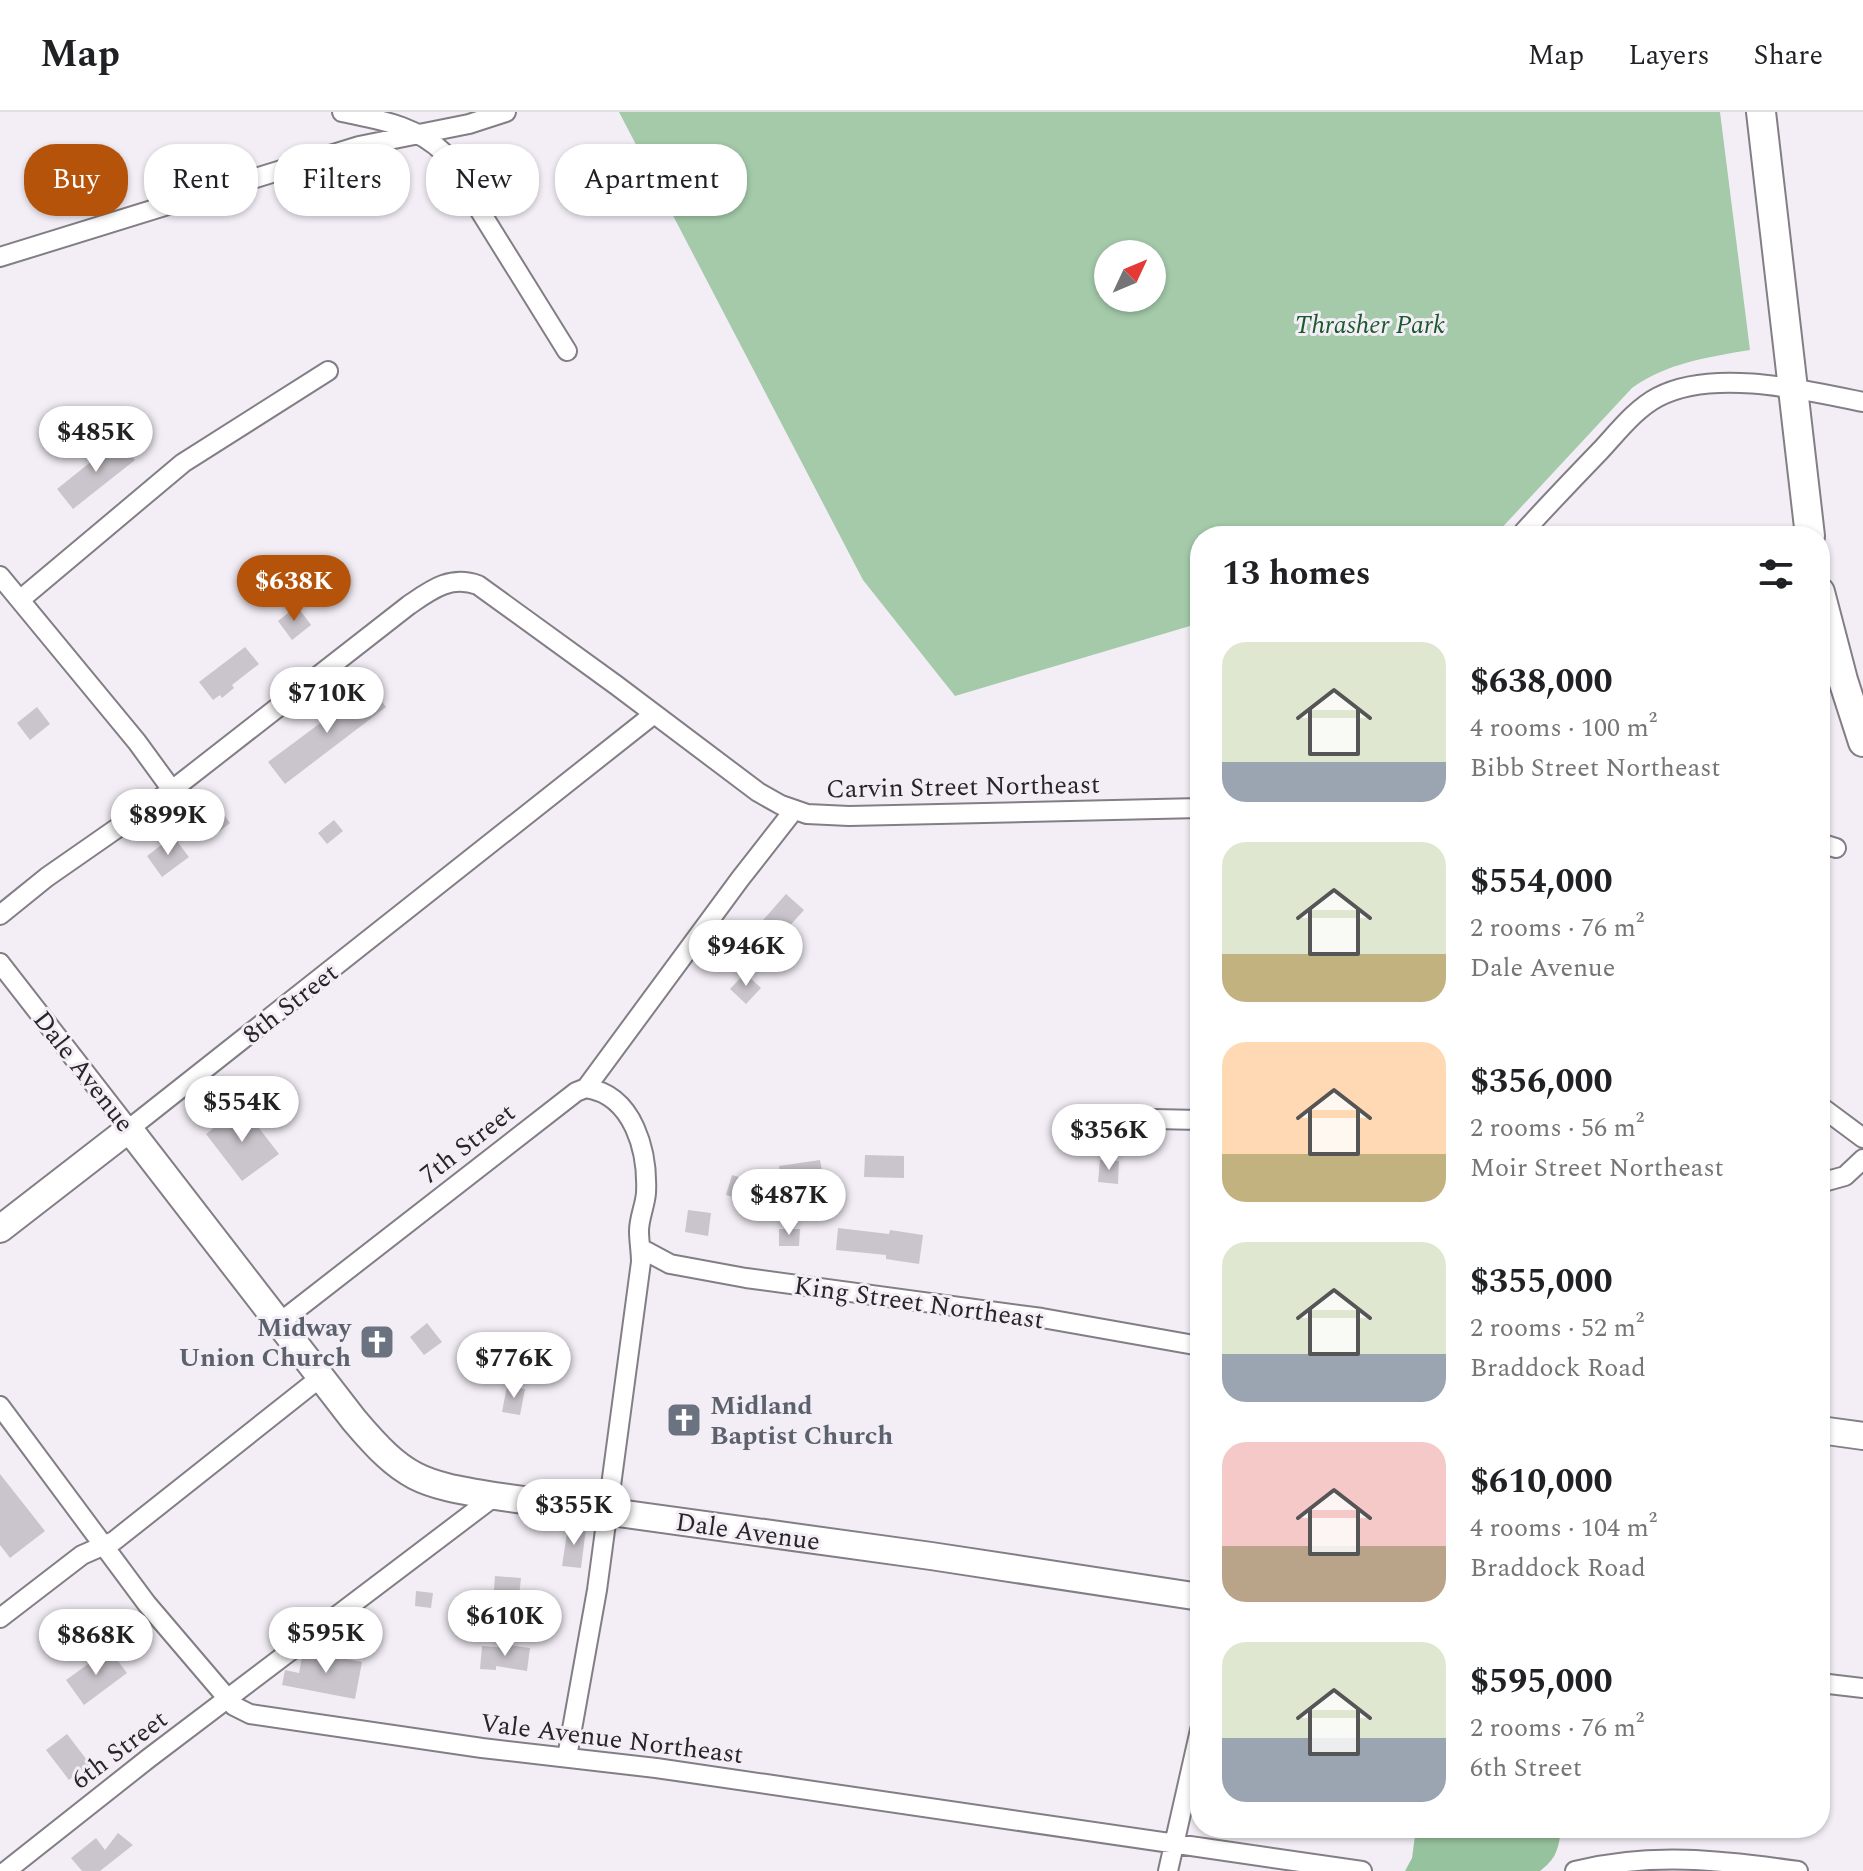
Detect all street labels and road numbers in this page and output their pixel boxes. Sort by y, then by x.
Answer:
street label: Carvin Street Northeast [826,765,1100,809]
street label: 8th Street [234,954,347,1054]
street label: Dale Avenue [23,1002,144,1141]
street label: 7th Street [411,1094,524,1194]
street label: King Street Northeast [791,1266,1046,1340]
street label: Dale Avenue [673,1502,823,1562]
street label: 6th Street [63,1700,176,1799]
street label: Vale Avenue Northeast [478,1703,746,1775]

